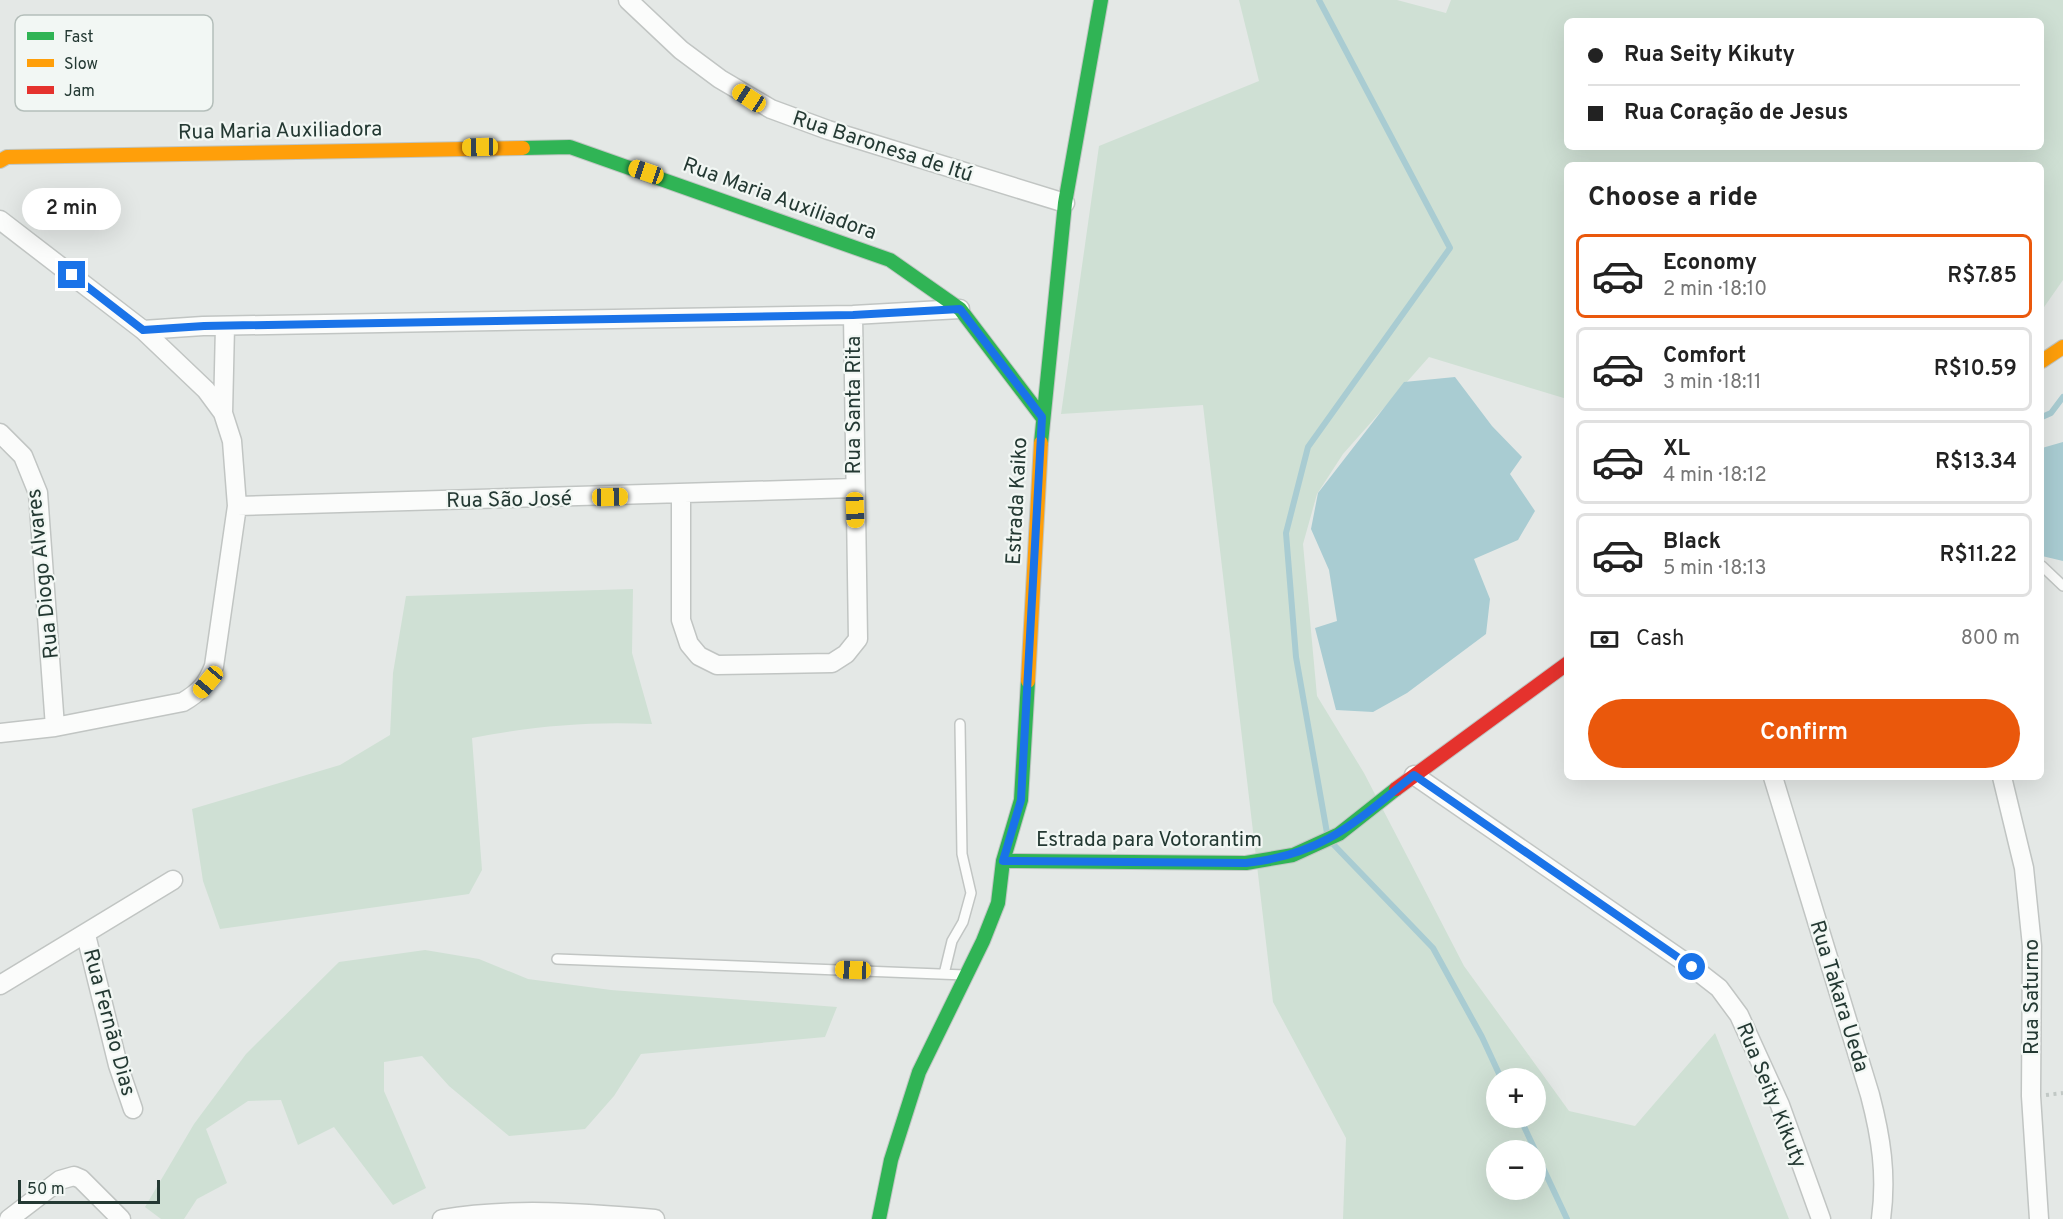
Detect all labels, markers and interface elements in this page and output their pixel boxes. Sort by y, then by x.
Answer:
legend [15,15,213,111]
text: Fast [64,28,94,48]
text: Rua Seity Kikuty [1624,42,1795,69]
text: Slow [64,55,98,75]
car [729,81,769,115]
text: Jam [64,82,95,102]
text: Rua Coração de Jesus [1624,100,1848,127]
street label: Rua Baronesa de Itú [789,106,976,189]
street label: Rua Maria Auxiliadora [178,116,382,147]
car [462,138,498,156]
street label: Rua Maria Auxiliadora [679,152,880,247]
car [626,158,666,186]
text: Choose a ride [1588,181,1758,215]
callout: 2 min [22,188,122,230]
text: 2 min [46,196,97,222]
icon: car [1591,249,1645,303]
text: Economy [1663,250,1757,277]
route end [58,261,85,288]
text: R$7.85 [1947,263,2017,290]
text: 2 min · 18:10 [1663,277,1767,303]
street label: Rua Santa Rita [841,336,868,474]
icon: car [1591,342,1645,396]
text: Comfort [1663,343,1746,370]
text: R$10.59 [1934,356,2017,383]
text: 3 min · 18:11 [1663,370,1762,396]
icon: car [1591,435,1645,489]
street label: Estrada Kaiko [1001,436,1034,566]
text: XL [1663,436,1690,463]
text: R$13.34 [1935,449,2017,476]
text: 4 min · 18:12 [1663,463,1767,489]
street label: Rua São José [446,486,572,515]
street label: Rua Diogo Alvares [21,487,66,660]
car [592,488,628,506]
car [845,492,865,528]
icon: car [1591,528,1645,582]
text: Black [1663,529,1721,556]
text: R$11.22 [1939,542,2017,569]
text: 5 min · 18:13 [1663,556,1766,582]
icon: cash [1588,623,1621,656]
text: Cash [1636,626,1685,653]
text: 800 m [1961,626,2020,652]
car [190,662,226,702]
button: Confirm [1588,699,2020,768]
street label: Estrada para Votorantim [1036,827,1262,854]
street label: Rua Takara Ueda [1803,917,1874,1076]
street label: Rua Saturno [2019,939,2046,1055]
street label: Rua Fernão Dias [76,946,141,1099]
route start [1678,953,1705,980]
car [835,960,871,980]
street label: Rua Seity Kikuty [1729,1019,1812,1172]
map controls [1486,1068,1546,1200]
button: + [1486,1068,1546,1128]
button: − [1486,1140,1546,1200]
scale bar [18,1177,160,1204]
text: 50 m [27,1180,65,1200]

